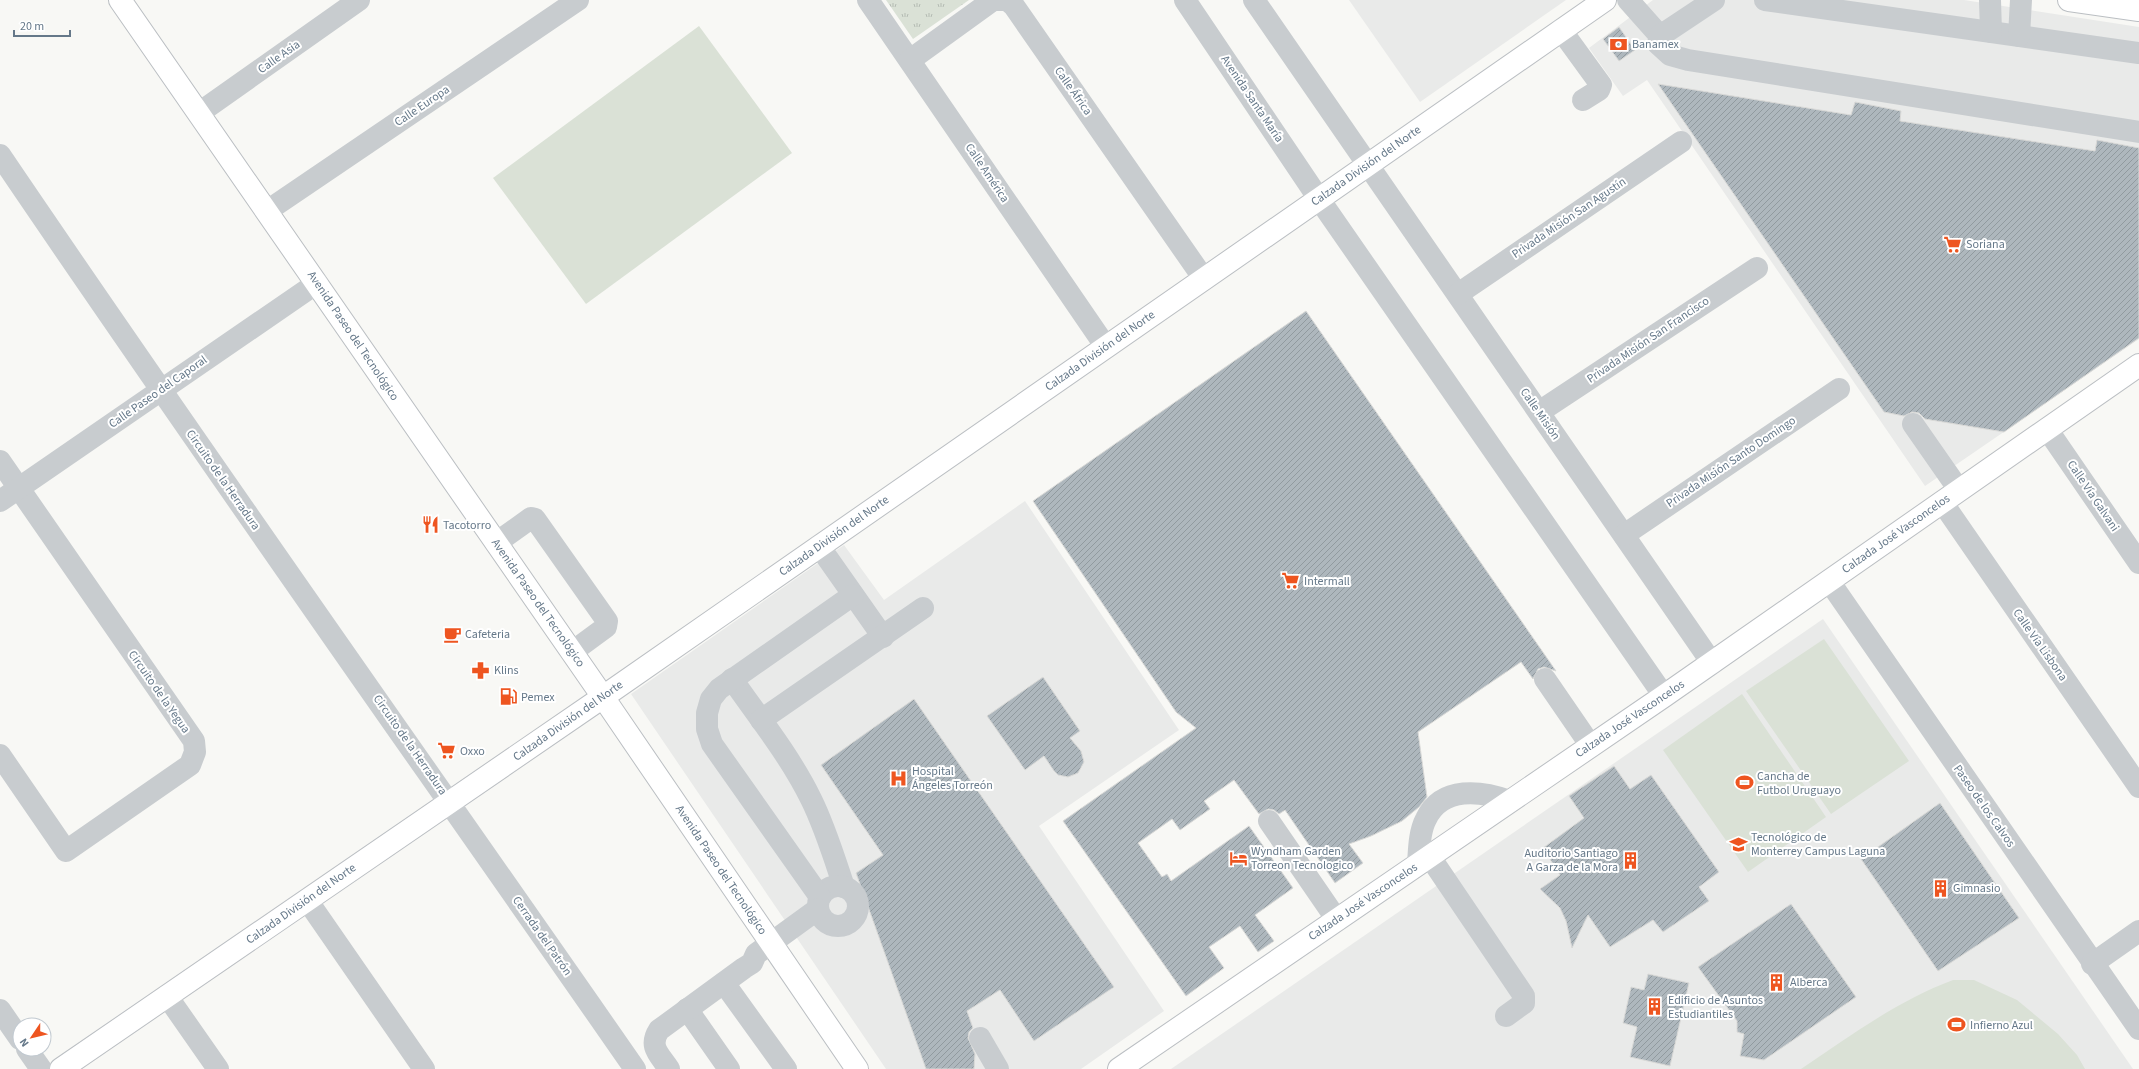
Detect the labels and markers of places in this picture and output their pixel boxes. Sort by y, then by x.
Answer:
bank icon: Banamex [1609,34,1629,54]
place label: Banamex [1632,36,1680,53]
supermarket icon: Soriana [1943,234,1963,254]
place label: Soriana [1966,236,2005,253]
restaurant icon: Tacotorro [420,515,440,535]
place label: Tacotorro [443,517,491,534]
supermarket icon: Intermall [1281,571,1301,591]
place label: Intermall [1304,573,1350,590]
cafe icon: Cafeteria [442,624,462,644]
place label: Cafeteria [465,626,510,643]
pharmacy icon: Klins [471,660,491,680]
place label: Klins [494,662,519,679]
fuel station icon: Pemex [498,687,518,707]
place label: Pemex [521,689,555,706]
supermarket icon: Oxxo [437,741,457,761]
place label: Oxxo [460,743,485,760]
place label: Hospital Ángeles Torreón [912,763,993,794]
hospital icon: Hospital Ángeles Torreón [889,768,909,788]
place label: Cancha de Futbol Uruguayo [1757,768,1841,799]
sports icon: Cancha de Futbol Uruguayo [1734,773,1754,793]
place label: Tecnológico de Monterrey Campus Laguna [1751,829,1885,860]
school or university icon: Tecnológico de Monterrey Campus Laguna [1728,834,1748,854]
place label: Wyndham Garden Torreon Tecnologico [1251,843,1353,874]
place label: Auditorio Santiago A Garza de la Mora [1525,845,1618,876]
hotel icon: Wyndham Garden Torreon Tecnologico [1228,848,1248,868]
building icon: Auditorio Santiago A Garza de la Mora [1621,850,1641,870]
building icon: Gimnasio [1930,878,1950,898]
place label: Gimnasio [1953,880,2000,897]
building icon: Alberca [1767,972,1787,992]
place label: Alberca [1790,974,1828,991]
place label: Edificio de Asuntos Estudiantiles [1668,992,1763,1023]
building icon: Edificio de Asuntos Estudiantiles [1645,997,1665,1017]
sports icon: Infierno Azul [1947,1015,1967,1035]
place label: Infierno Azul [1970,1017,2033,1034]

